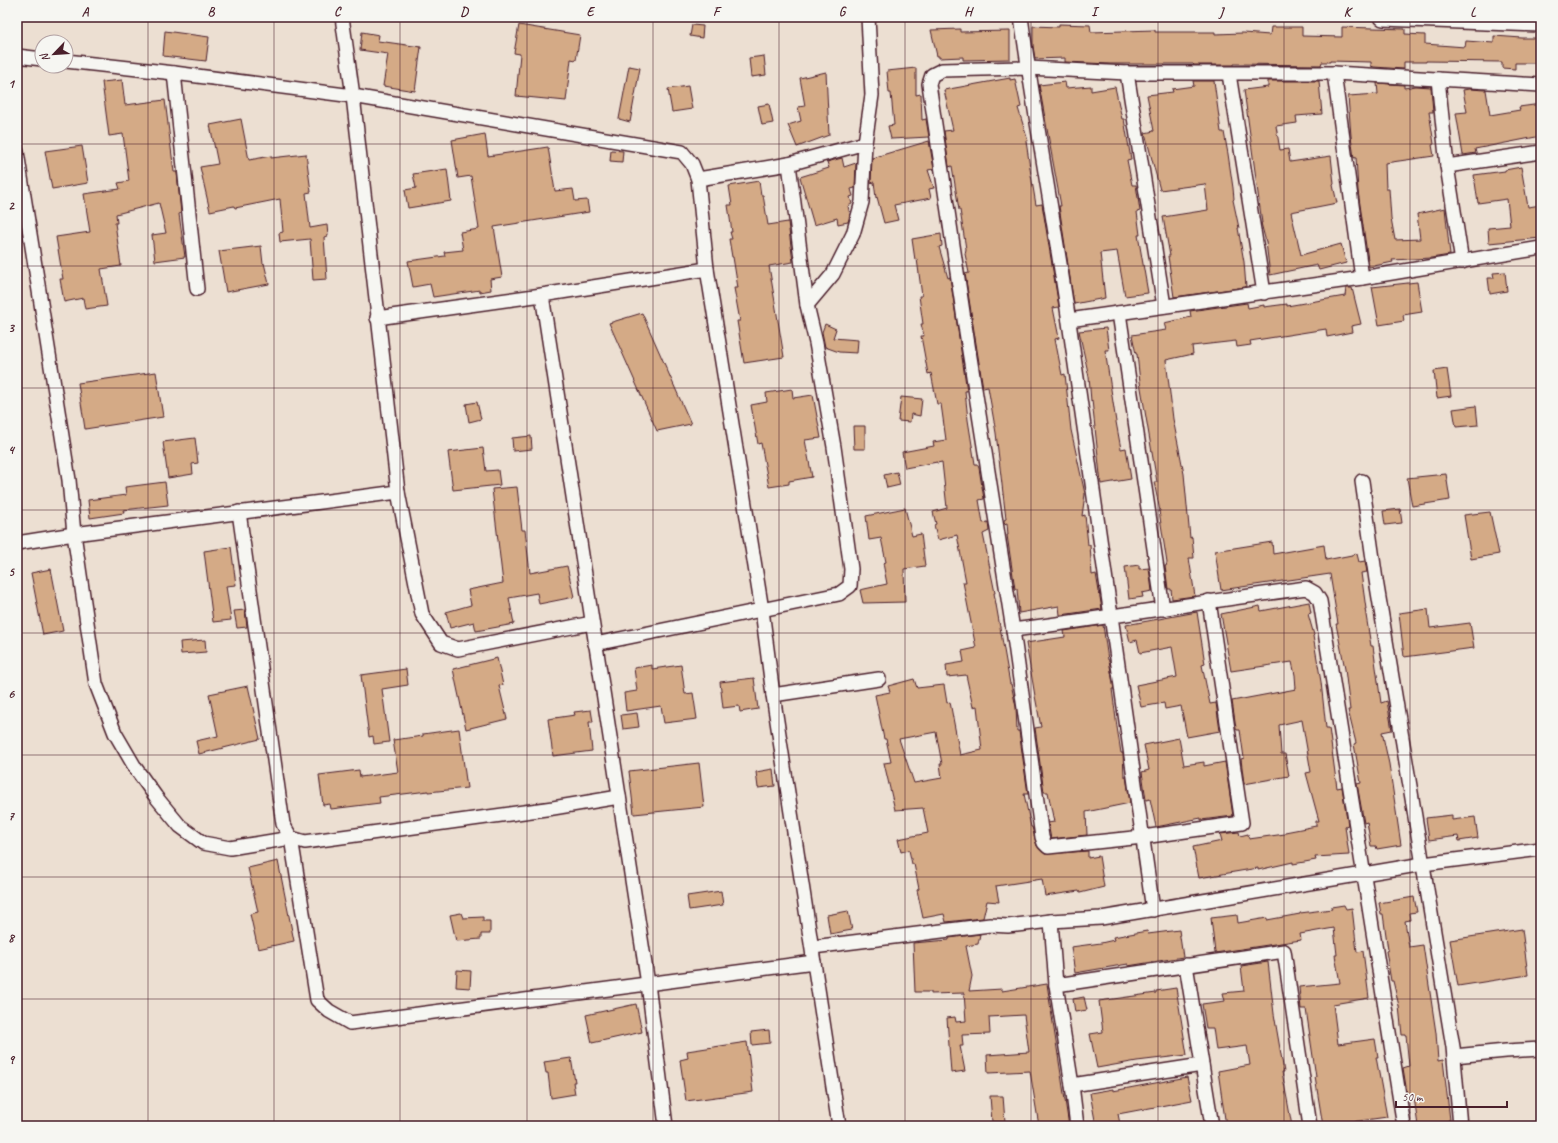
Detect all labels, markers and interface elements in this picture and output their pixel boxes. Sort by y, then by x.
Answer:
text: A [82,4,90,20]
text: B [208,4,216,20]
text: C [334,4,342,20]
text: D [460,4,469,20]
text: E [587,4,596,20]
text: F [713,4,722,20]
text: G [839,4,847,20]
text: H [964,4,974,20]
text: I [1091,4,1100,20]
text: J [1218,4,1225,20]
text: K [1344,4,1354,20]
text: L [1470,4,1477,20]
north arrow [34,34,74,74]
text: N [36,50,53,64]
text: 1 [8,76,16,92]
text: 2 [8,198,15,214]
text: 3 [8,320,15,336]
text: 4 [8,442,16,458]
text: 5 [8,564,15,580]
text: 6 [8,686,15,702]
text: 7 [8,808,15,824]
text: 8 [8,930,16,946]
text: 9 [8,1052,15,1068]
scale bar [1396,1083,1507,1109]
text: 50 m [1402,1089,1424,1105]

